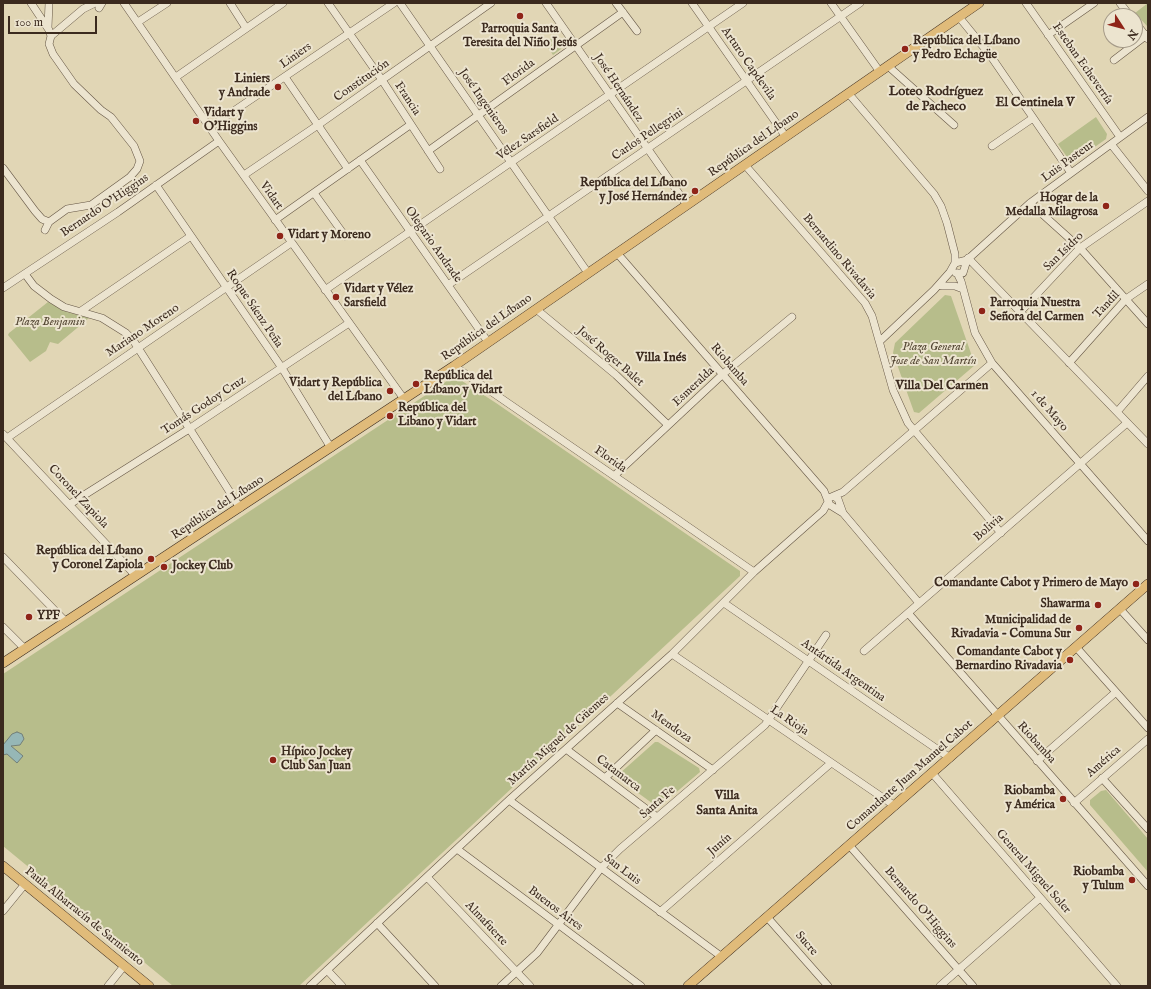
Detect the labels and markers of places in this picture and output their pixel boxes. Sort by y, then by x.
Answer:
marker: Parroquia Santa Teresita del Niño Jesús [515,11,525,21]
place label: Parroquia Santa Teresita del Niño Jesús [463,23,577,51]
place label: República del Líbano y Pedro Echagüe [913,35,1020,63]
marker: República del Líbano y Pedro Echagüe [900,44,910,54]
place label: Liniers y Andrade [219,73,270,101]
marker: Liniers y Andrade [273,82,283,92]
place label: Vidart y O'Higgins [204,107,258,135]
marker: Vidart y O'Higgins [191,116,201,126]
place label: República del Líbano y José Hernández [580,177,687,205]
marker: República del Líbano y José Hernández [690,186,700,196]
place label: Hogar de la Medalla Milagrosa [1006,192,1098,220]
marker: Hogar de la Medalla Milagrosa [1101,201,1111,211]
place label: Vidart y Moreno [288,229,371,243]
marker: Vidart y Moreno [275,231,285,241]
place label: Vidart y Vélez Sarsfield [344,283,413,311]
marker: Vidart y Vélez Sarsfield [331,292,341,302]
place label: Parroquia Nuestra Señora del Carmen [990,297,1084,325]
marker: Parroquia Nuestra Señora del Carmen [977,306,987,316]
place label: República del Líbano y Vidart [424,370,502,398]
place label: Vidart y República del Líbano [289,377,382,405]
marker: República del Líbano y Vidart [411,379,421,389]
marker: Vidart y República del Líbano [385,386,395,396]
place label: República del Libano y Vidart [398,402,476,430]
marker: República del Libano y Vidart [385,411,395,421]
place label: República del Líbano y Coronel Zapiola [36,545,143,573]
marker: República del Líbano y Coronel Zapiola [146,554,156,564]
place label: Jockey Club [172,560,233,574]
marker: Jockey Club [159,562,169,572]
place label: Comandante Cabot y Primero de Mayo [934,577,1128,591]
marker: Comandante Cabot y Primero de Mayo [1131,579,1141,589]
place label: Shawarma [1041,598,1090,612]
marker: Shawarma [1093,600,1103,610]
place label: YPF [37,610,60,624]
marker: YPF [24,612,34,622]
place label: Municipalidad de Rivadavia - Comuna Sur [951,614,1071,642]
marker: Municipalidad de Rivadavia - Comuna Sur [1074,623,1084,633]
place label: Comandante Cabot y Bernardino Rivadavia [955,646,1062,674]
marker: Comandante Cabot y Bernardino Rivadavia [1065,655,1075,665]
place label: Hípico Jockey Club San Juan [281,746,352,774]
marker: Hípico Jockey Club San Juan [268,755,278,765]
place label: Riobamba y América [1004,785,1055,813]
marker: Riobamba y América [1058,794,1068,804]
place label: Riobamba y Tulum [1073,866,1124,894]
marker: Riobamba y Tulum [1127,875,1137,885]

